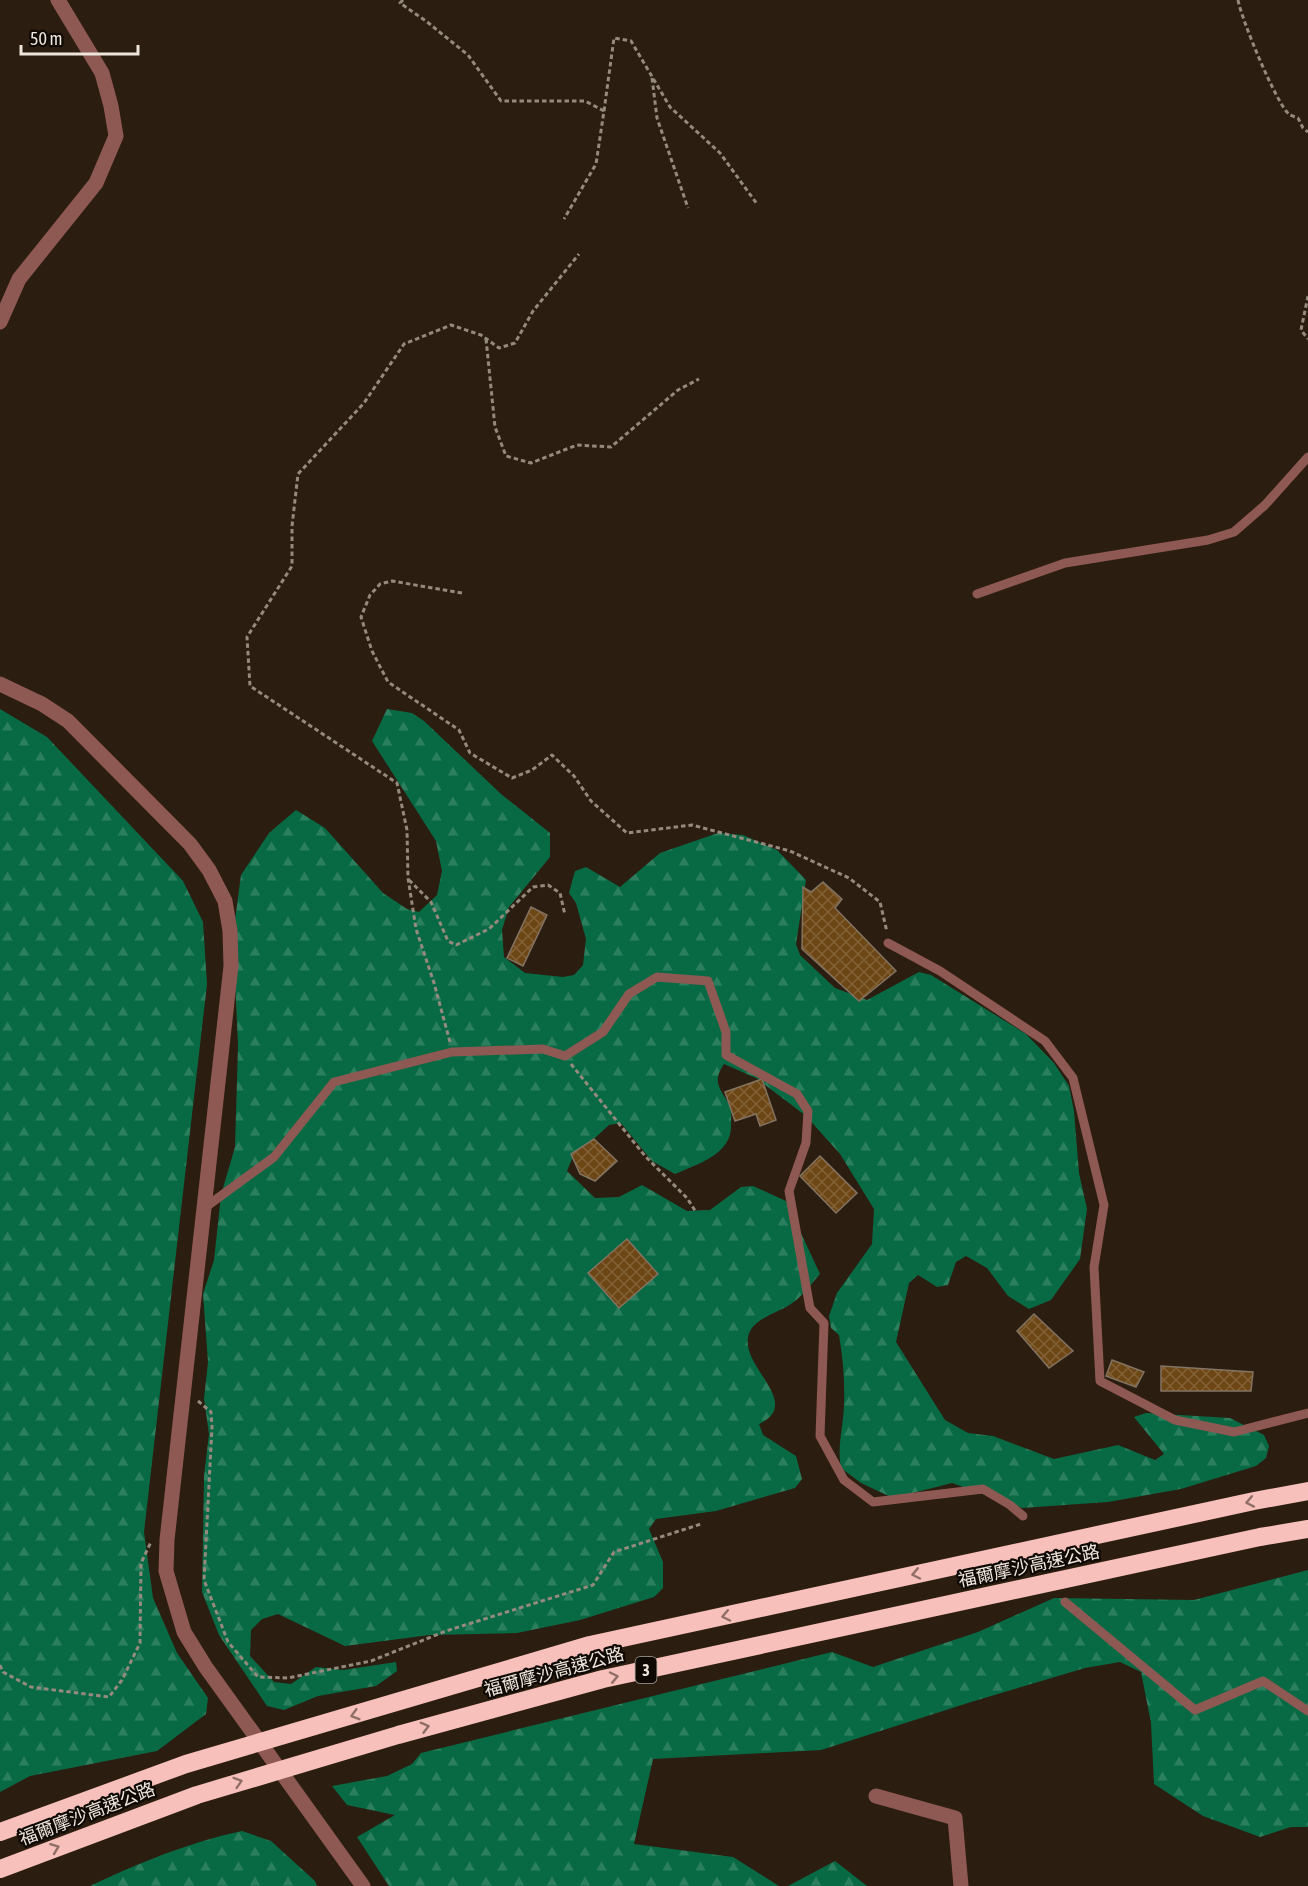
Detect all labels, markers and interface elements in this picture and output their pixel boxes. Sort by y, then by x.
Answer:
scale bar [21,18,138,56]
text: 50 m [30,28,62,49]
one-way arrow [1246,1495,1256,1508]
street label: 福爾摩沙高速公路 [956,1540,1102,1591]
one-way arrow [911,1567,921,1580]
one-way arrow [721,1608,731,1621]
street label: 福爾摩沙高速公路 [482,1643,626,1700]
road number: 3 [636,1657,656,1683]
one-way arrow [608,1671,618,1684]
one-way arrow [350,1708,361,1720]
one-way arrow [420,1722,430,1735]
one-way arrow [232,1777,243,1789]
street label: 福爾摩沙高速公路 [16,1778,158,1849]
one-way arrow [49,1843,60,1855]

